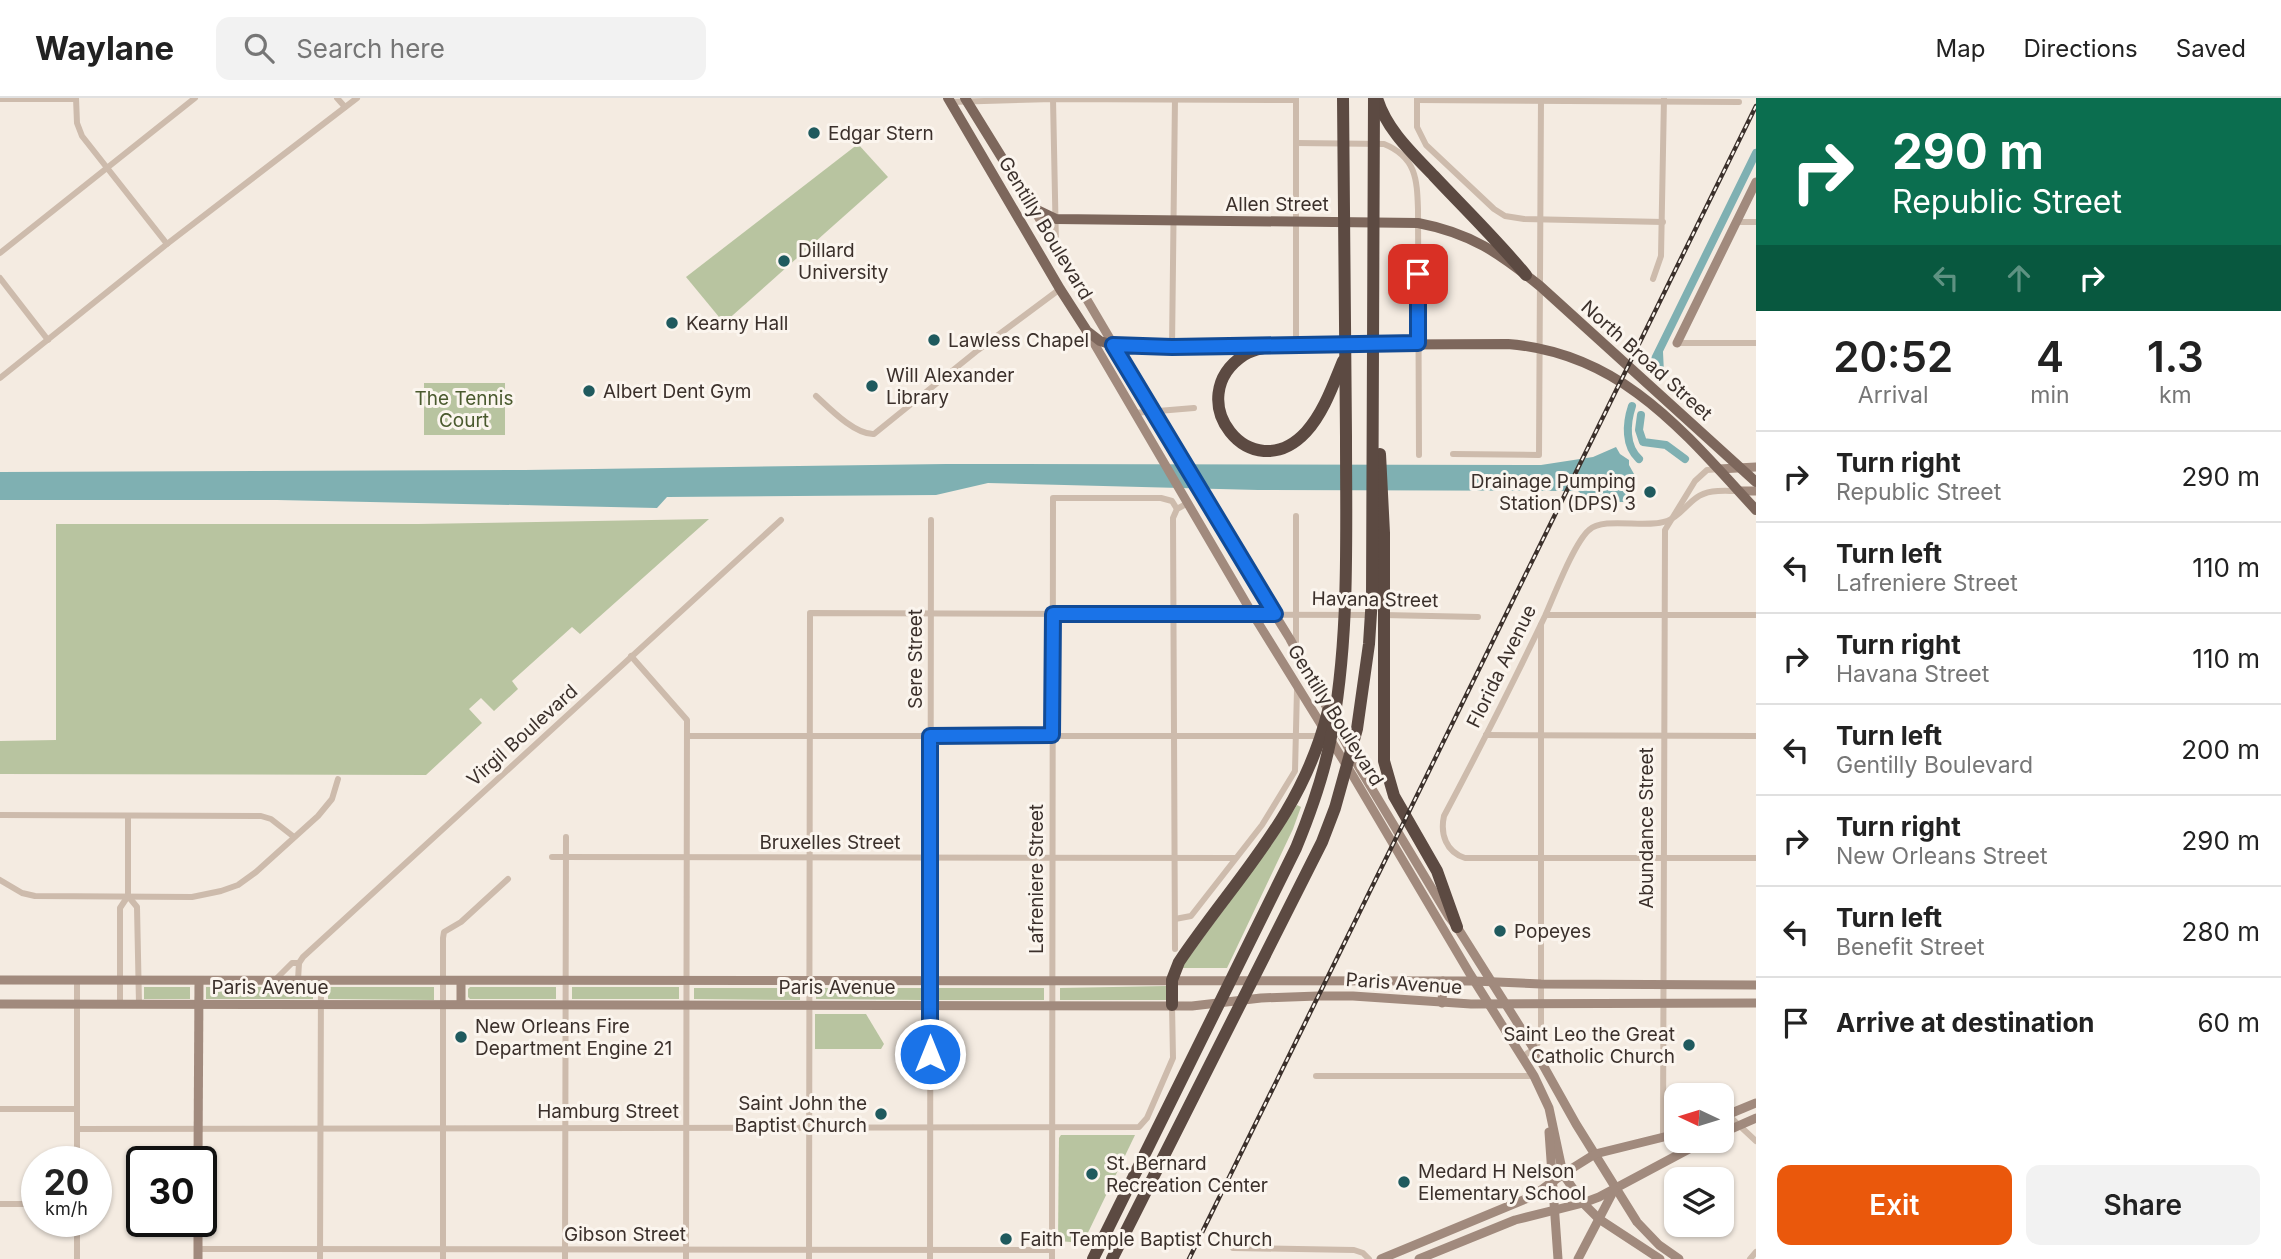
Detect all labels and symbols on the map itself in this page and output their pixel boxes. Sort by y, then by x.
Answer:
place label: Edgar Stern [828,122,934,145]
marker: Edgar Stern [806,125,822,141]
street label: Gentilly Boulevard [994,153,1097,304]
street label: Allen Street [1225,193,1329,216]
place label: Dillard University [798,239,889,284]
pin [1388,244,1448,304]
marker: Dillard University [776,253,792,269]
street label: North Broad Street [1577,296,1717,425]
place label: Kearny Hall [686,312,788,335]
marker: Kearny Hall [664,315,680,331]
place label: Lawless Chapel [948,329,1089,352]
marker: Lawless Chapel [926,332,942,348]
place label: Will Alexander Library [886,364,1014,409]
marker: Will Alexander Library [864,378,880,394]
place label: Albert Dent Gym [603,380,752,403]
marker: Albert Dent Gym [581,383,597,399]
park label: The Tennis Court [415,387,513,432]
place label: Drainage Pumping Station (DPS) 3 [1471,470,1636,515]
marker: Drainage Pumping Station (DPS) 3 [1642,484,1658,500]
street label: Havana Street [1311,587,1438,612]
street label: Florida Avenue [1462,601,1541,731]
street label: Sere Street [904,609,927,709]
street label: Gentilly Boulevard [1283,640,1388,790]
street label: Virgil Boulevard [462,680,582,791]
street label: Abundance Street [1635,747,1658,909]
street label: Lafreniere Street [1025,804,1048,954]
street label: Bruxelles Street [759,831,901,854]
place label: Popeyes [1514,920,1591,943]
marker: Popeyes [1492,923,1508,939]
street label: Paris Avenue [1345,968,1463,999]
street label: Paris Avenue [212,976,328,999]
street label: Paris Avenue [779,976,895,999]
place label: New Orleans Fire Department Engine 21 [475,1015,672,1060]
position arrow [893,1017,967,1091]
place label: Saint Leo the Great Catholic Church [1503,1023,1675,1068]
marker: New Orleans Fire Department Engine 21 [453,1029,469,1045]
marker: Saint Leo the Great Catholic Church [1681,1037,1697,1053]
north arrow [1664,1083,1734,1153]
place label: Saint John the Baptist Church [735,1092,867,1137]
street label: Hamburg Street [537,1100,679,1123]
marker: Saint John the Baptist Church [873,1106,889,1122]
speed limit sign: 30 [126,1146,217,1237]
place label: St. Bernard Recreation Center [1106,1152,1268,1197]
place label: Medard H Nelson Elementary School [1418,1160,1586,1205]
marker: St. Bernard Recreation Center [1084,1166,1100,1182]
marker: Medard H Nelson Elementary School [1396,1174,1412,1190]
street label: Gibson Street [564,1223,686,1246]
place label: Faith Temple Baptist Church [1020,1228,1272,1251]
marker: Faith Temple Baptist Church [998,1231,1014,1247]

